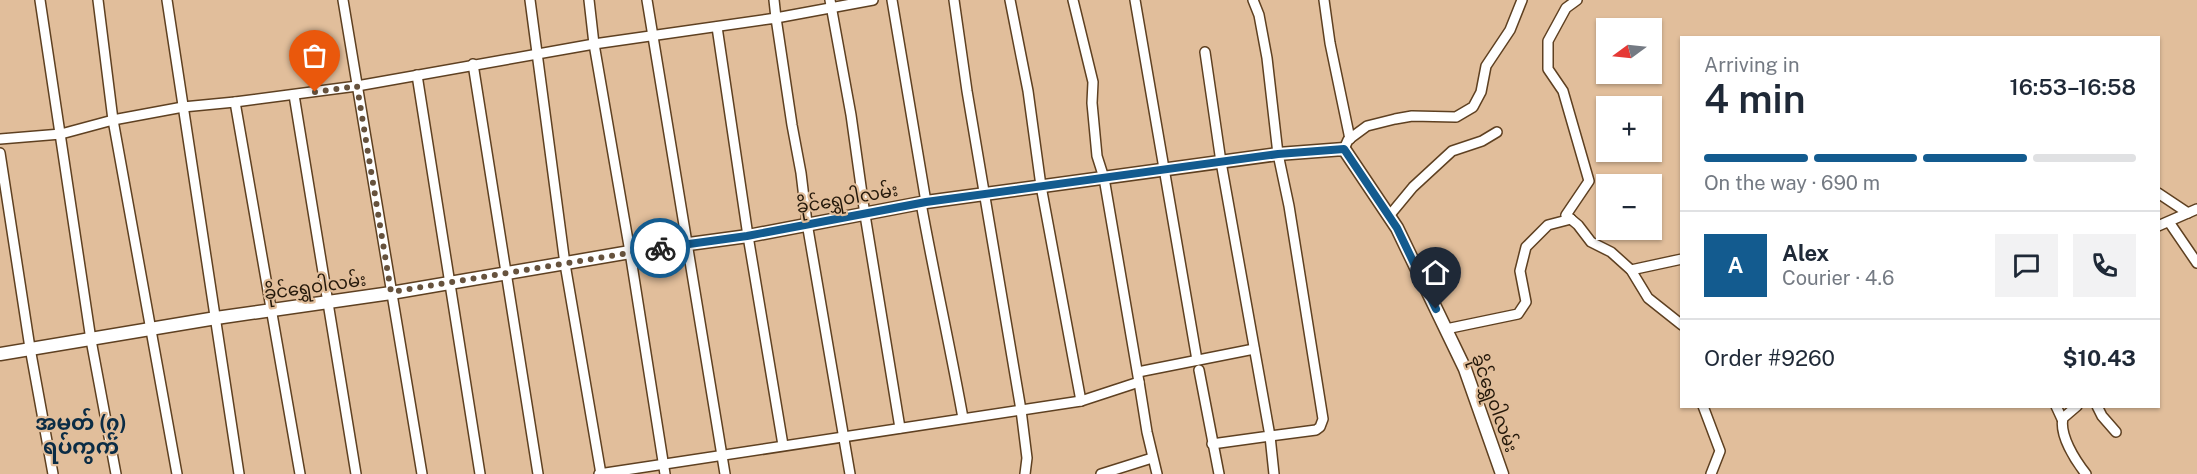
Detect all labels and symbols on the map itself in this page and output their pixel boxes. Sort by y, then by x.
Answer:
north arrow [1596,18,1662,84]
pin [289,30,340,92]
street label: ခိုင်ရွှေဝါလမ်း [794,176,900,222]
courier [630,218,690,278]
pin [1410,247,1461,309]
street label: ခိုင်ရွှေဝါလမ်း [262,265,368,309]
street label: ခိုင်ရွှေဝါလမ်း [1463,350,1525,457]
district label: အမှတ် (၇) ရပ်ကွက် [35,407,127,464]

